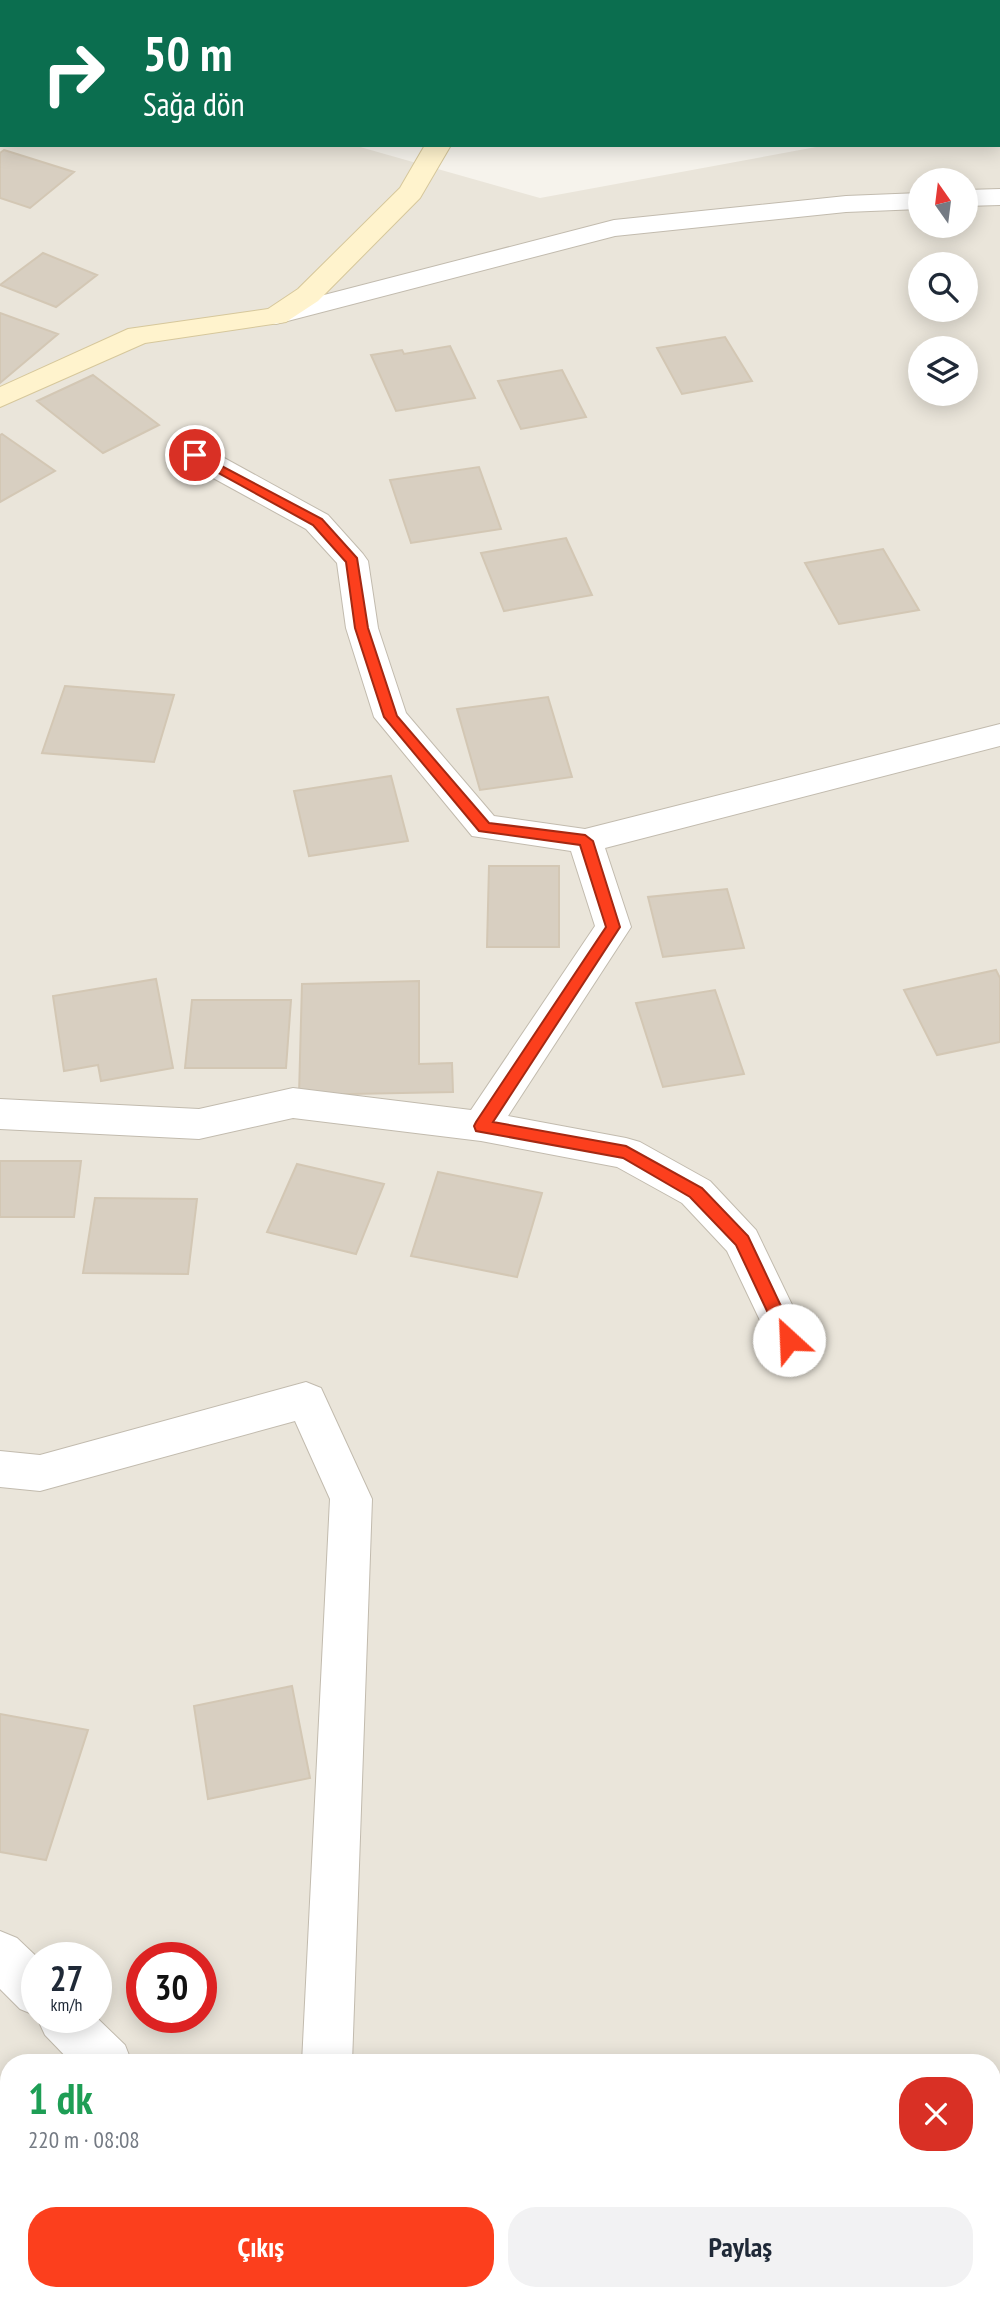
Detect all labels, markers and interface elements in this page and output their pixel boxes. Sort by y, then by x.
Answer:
text: 50 m [143,21,232,85]
icon: right [28,28,119,119]
text: Sağa dön [143,83,245,125]
north arrow [908,168,978,238]
map controls [908,168,978,406]
button: search [908,252,978,322]
button: layers [908,336,978,406]
pin [165,425,225,485]
icon: arrive [176,436,214,474]
position arrow [752,1303,826,1377]
speed limit sign: 30 [126,1942,217,2033]
text: 27 [50,1955,83,2001]
text: km/h [51,1993,82,2016]
text: 1 dk [28,2071,93,2126]
button: close [899,2077,973,2151]
text: 220 m · 08:08 [28,2125,140,2154]
button: Çıkış [28,2207,494,2287]
button: Paylaş [508,2207,973,2287]

